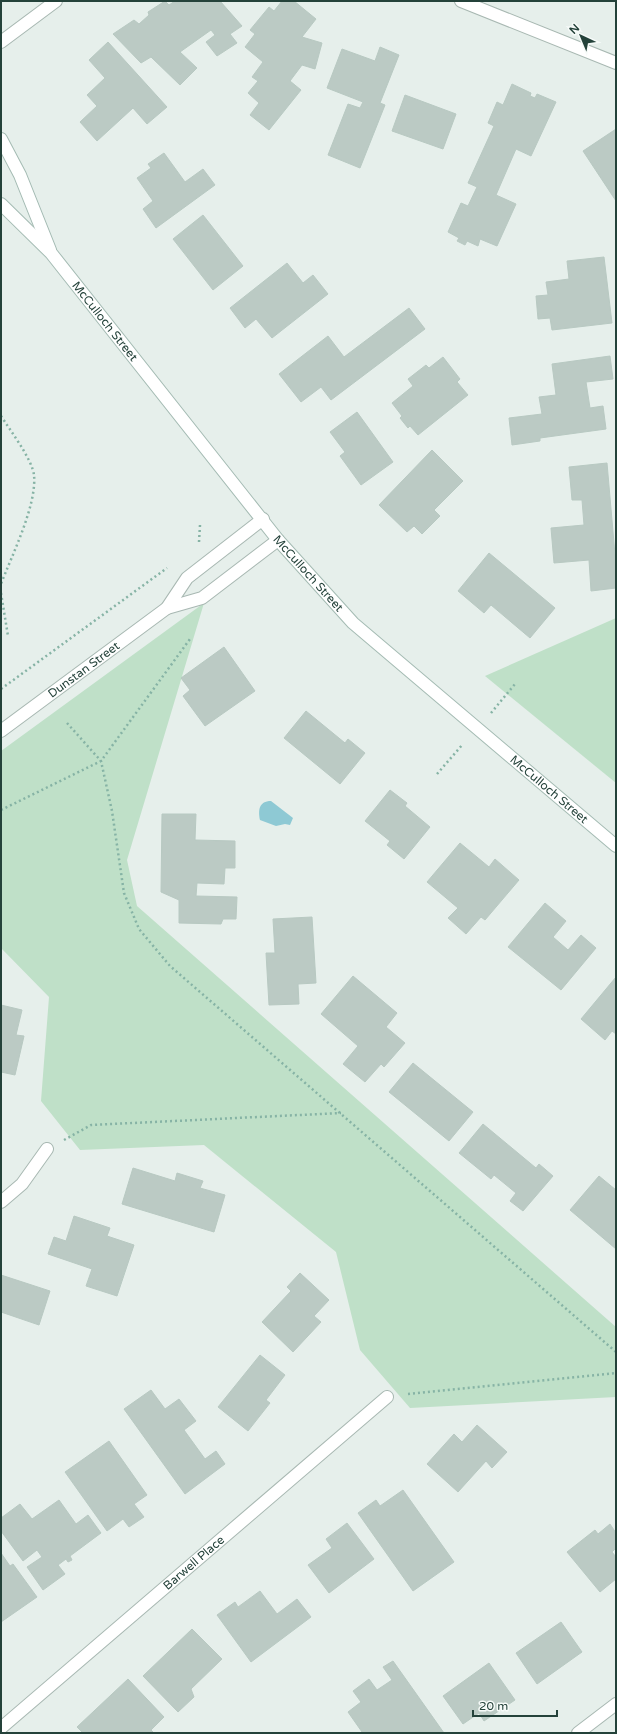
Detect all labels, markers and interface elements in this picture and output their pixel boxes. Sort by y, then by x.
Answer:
north arrow [561,16,601,56]
text: N [567,21,582,37]
street label: McCulloch Street [69,279,141,364]
street label: McCulloch Street [270,532,346,615]
street label: Dunstan Street [45,638,123,701]
street label: McCulloch Street [507,752,591,827]
street label: Barwell Place [160,1532,227,1593]
scale bar [473,1692,557,1718]
text: 20 m [479,1699,508,1713]

